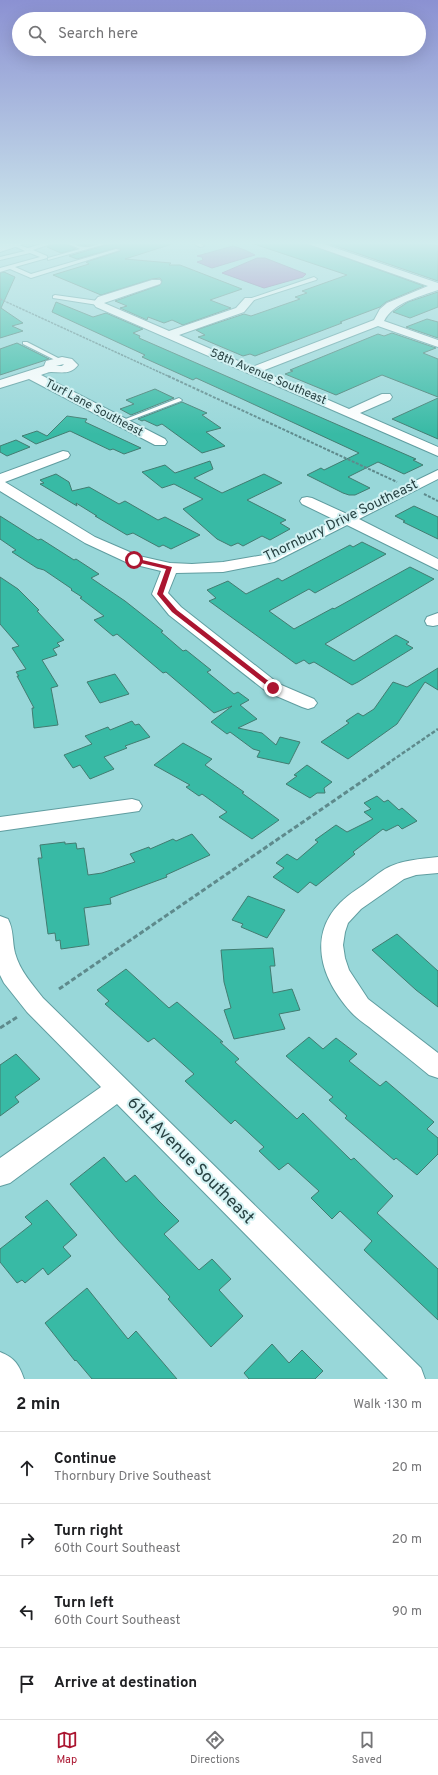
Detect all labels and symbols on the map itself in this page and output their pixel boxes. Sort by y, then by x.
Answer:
street label: 58th Avenue Southeast [207,345,329,409]
street label: Turf Lane Southeast [42,375,146,441]
street label: Thornbury Drive Southeast [261,476,421,566]
route start [125,551,143,569]
route end [264,679,282,697]
street label: 61st Avenue Southeast [122,1093,258,1229]

